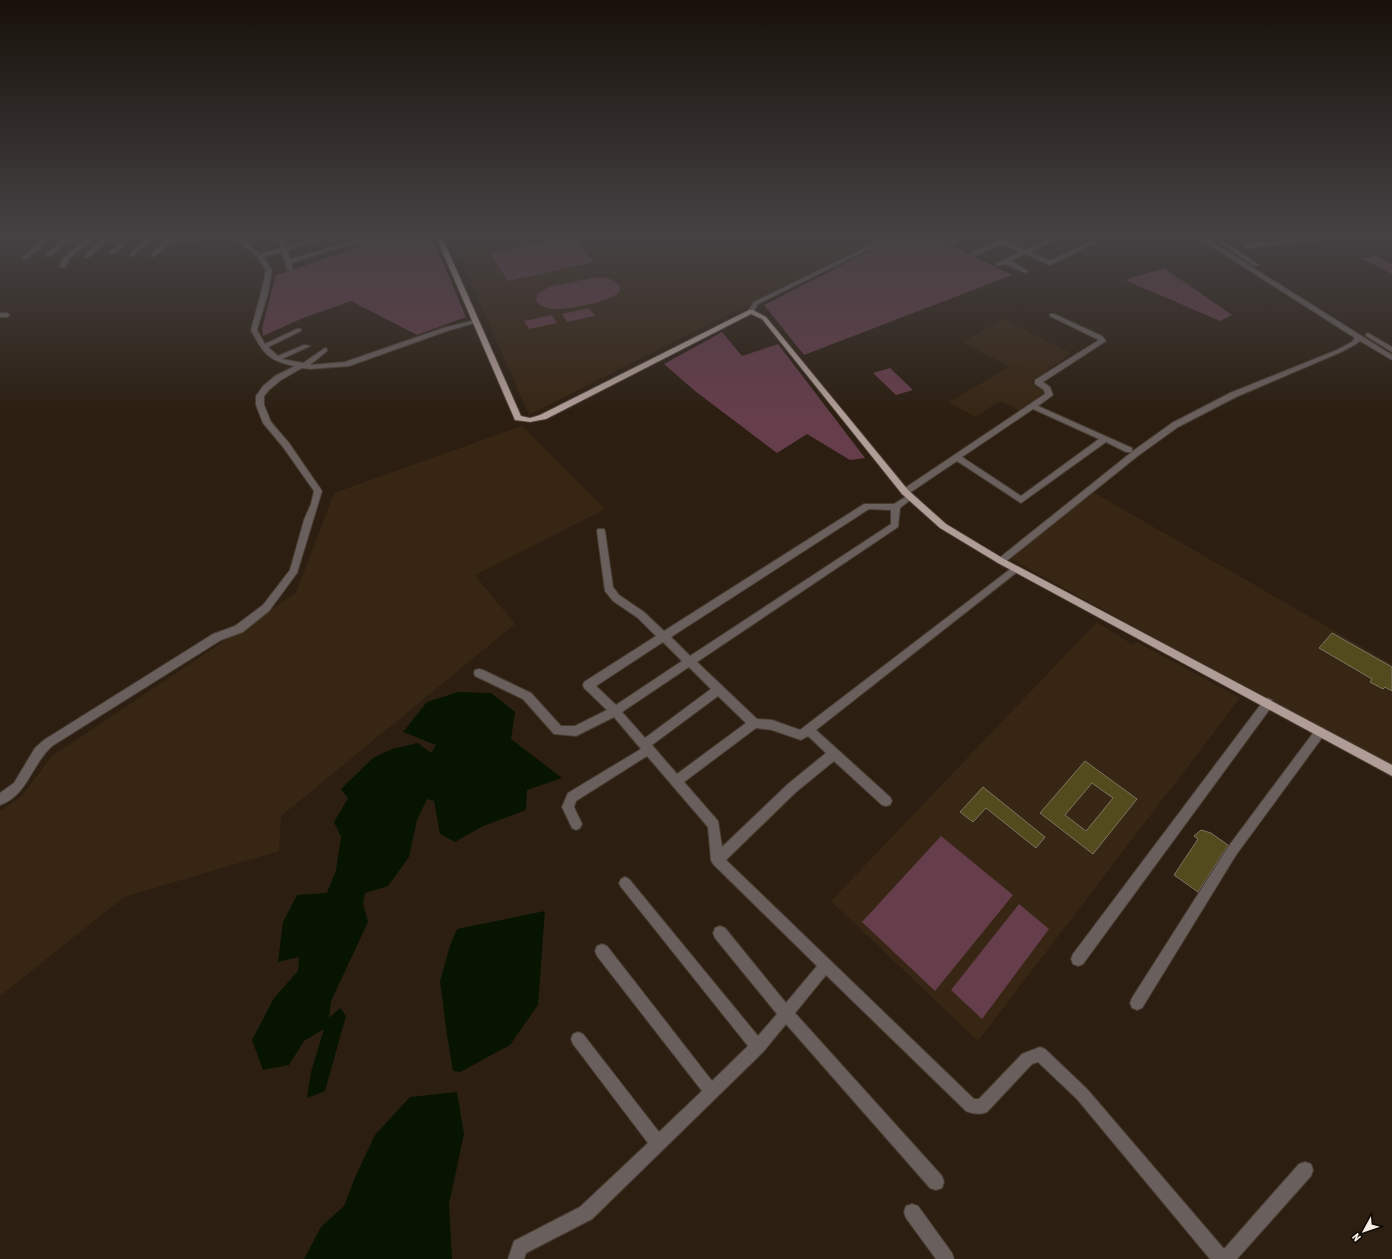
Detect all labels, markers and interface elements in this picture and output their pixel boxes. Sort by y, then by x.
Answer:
north arrow [1344,1211,1384,1251]
text: N [1350,1231,1363,1244]

